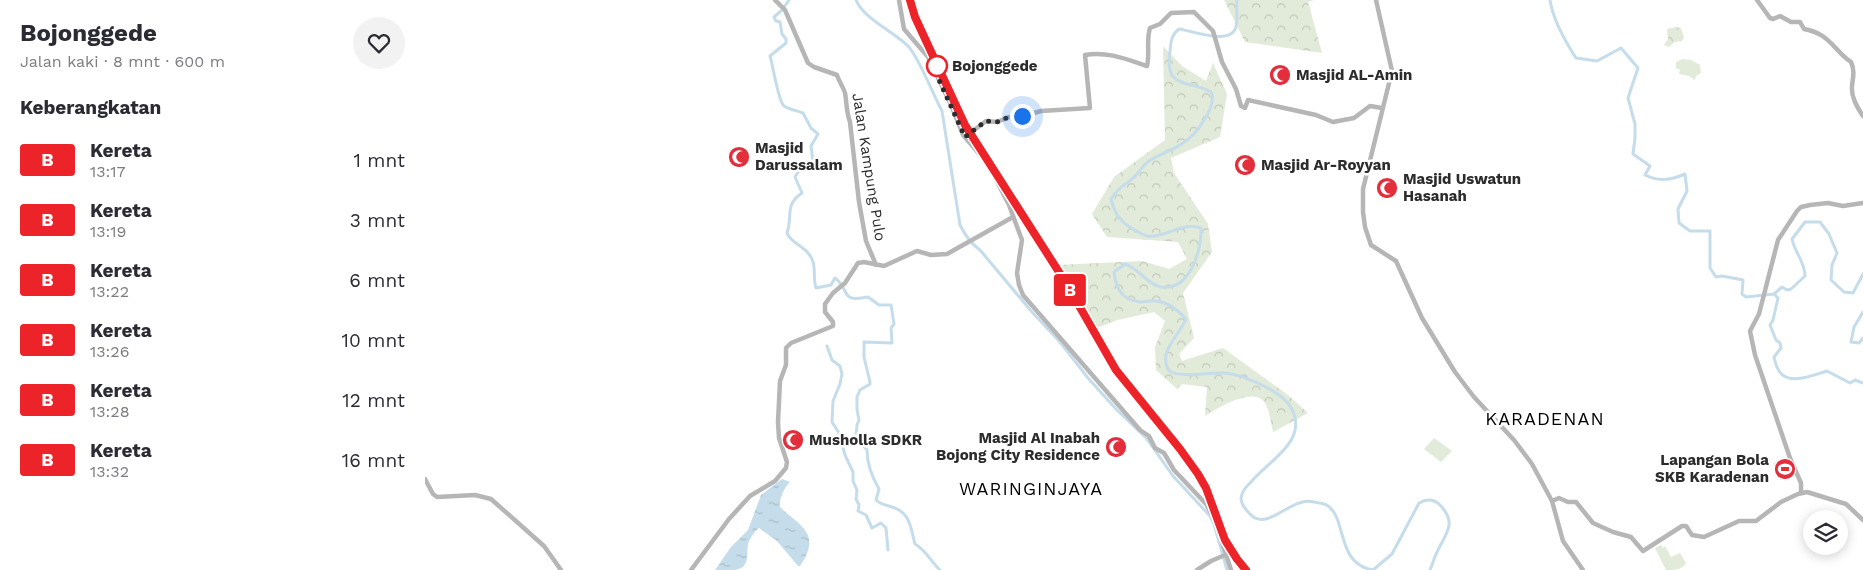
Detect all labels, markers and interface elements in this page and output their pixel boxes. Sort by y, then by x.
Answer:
button: heart [353,17,405,69]
text: Bojonggede [20,19,157,47]
text: Jalan kaki · 8 mnt · 600 m [20,52,225,71]
marker: Bojonggede [926,55,948,77]
place label: Bojonggede [952,57,1038,75]
mosque icon: Masjid AL-Amin [1268,63,1292,87]
place label: Masjid AL-Amin [1296,66,1412,84]
street label: Jalan Kampung Pulo [848,92,890,242]
text: Keberangkatan [20,96,161,119]
your location [1010,104,1035,129]
text: Kereta [90,139,152,162]
place label: Masjid Darussalam [755,139,843,174]
mosque icon: Masjid Darussalam [727,145,751,169]
text: B [41,149,54,170]
text: 1 mnt [353,149,405,172]
mosque icon: Masjid Ar-Royyan [1233,153,1257,177]
place label: Masjid Ar-Royyan [1261,156,1391,174]
text: 13:17 [90,162,126,181]
place label: Masjid Uswatun Hasanah [1403,170,1521,205]
mosque icon: Masjid Uswatun Hasanah [1375,176,1399,200]
text: Kereta [90,199,152,222]
text: B [41,209,54,230]
text: 3 mnt [350,209,405,232]
text: 13:19 [90,222,126,241]
text: Kereta [90,259,152,282]
text: B [41,269,54,290]
text: 6 mnt [349,269,405,292]
line badge: B [1054,274,1086,306]
text: B [1064,279,1076,300]
text: 13:22 [90,282,129,301]
text: Kereta [90,319,152,342]
text: B [41,329,54,350]
text: 10 mnt [342,329,405,352]
text: 13:26 [90,342,129,361]
text: Kereta [90,379,152,402]
text: B [41,389,54,410]
text: 12 mnt [342,389,405,412]
text: 13:28 [90,402,130,421]
district label: KARADENAN [1485,408,1605,429]
mosque icon: Musholla SDKR [781,428,805,452]
place label: Masjid Al Inabah Bojong City Residence [936,429,1100,464]
place label: Musholla SDKR [809,431,923,449]
mosque icon: Masjid Al Inabah Bojong City Residence [1104,435,1128,459]
text: Kereta [90,439,152,462]
text: B [41,449,54,470]
text: 16 mnt [342,449,405,472]
place label: Lapangan Bola SKB Karadenan [1655,451,1769,486]
sports icon: Lapangan Bola SKB Karadenan [1773,457,1797,481]
text: 13:32 [90,462,129,481]
district label: WARINGINJAYA [959,478,1103,499]
map controls [1803,510,1848,555]
button: layers [1803,510,1848,555]

